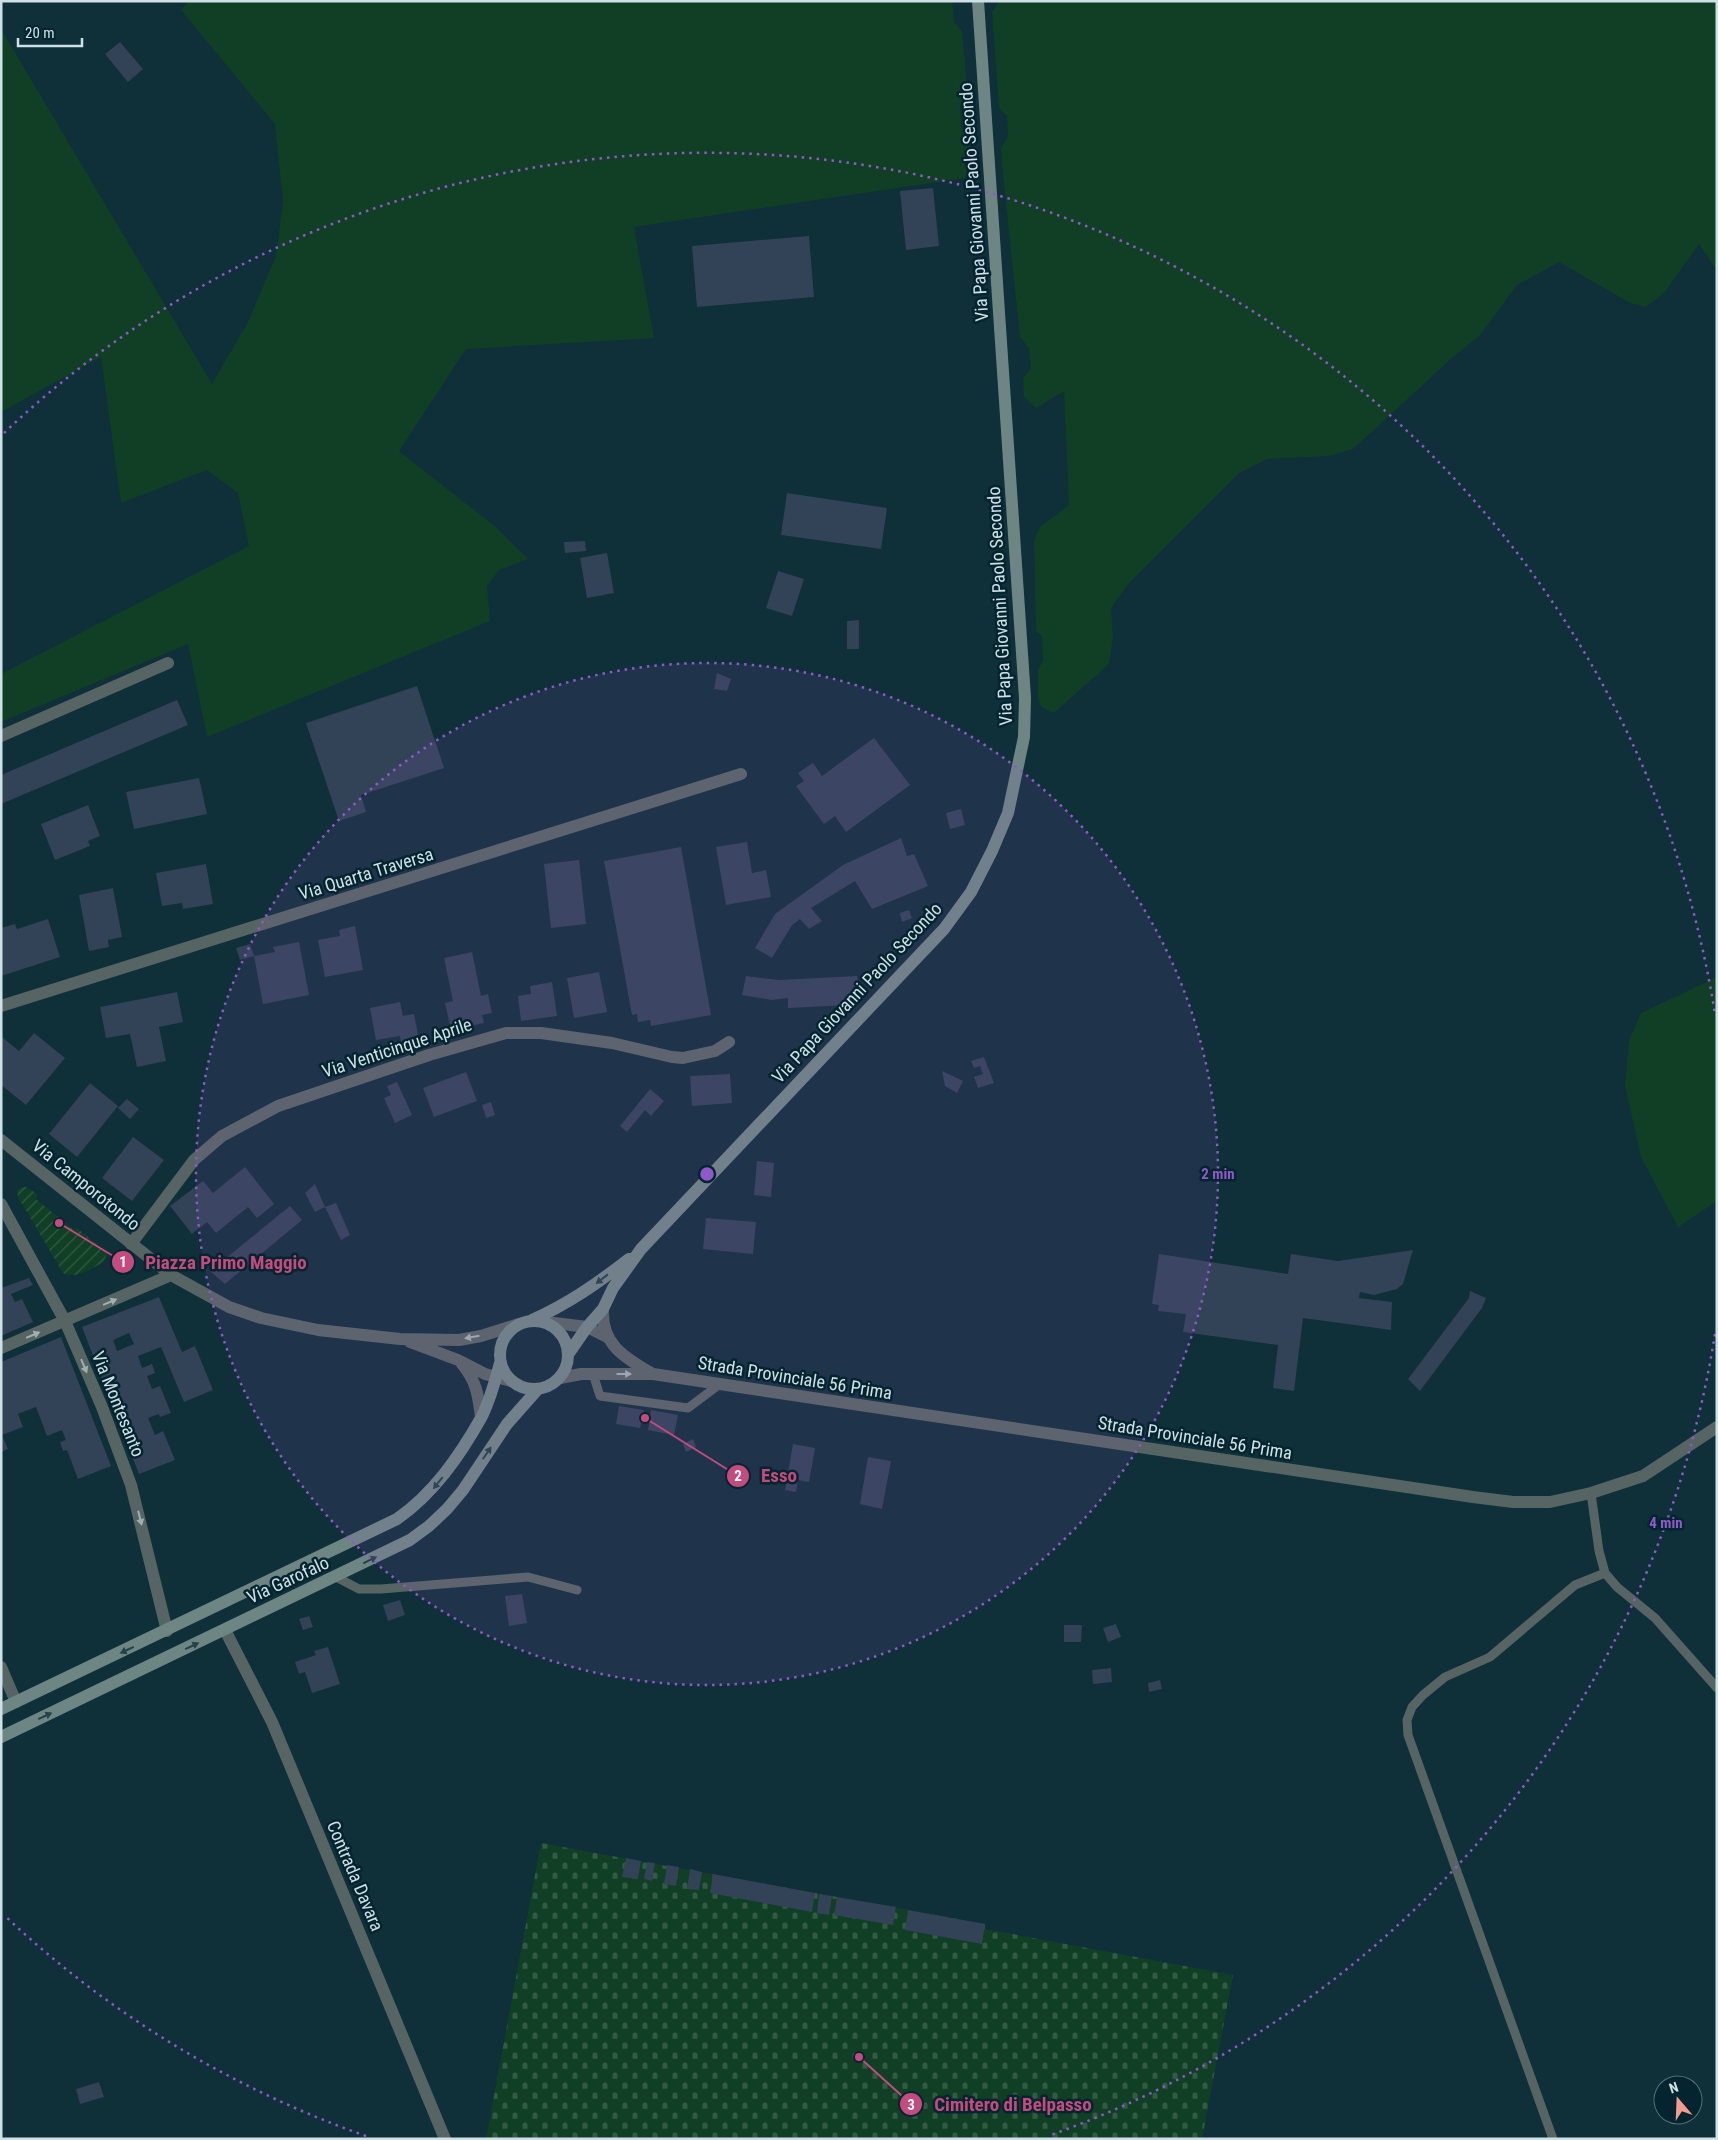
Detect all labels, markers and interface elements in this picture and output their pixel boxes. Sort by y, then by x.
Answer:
scale bar [18,15,81,47]
text: 20 m [25,24,55,42]
street label: Via Papa Giovanni Paolo Secondo [955,82,992,322]
street label: Via Papa Giovanni Paolo Secondo [983,486,1016,726]
street label: Via Quarta Traversa [296,843,436,904]
street label: Via Papa Giovanni Paolo Secondo [767,898,946,1087]
street label: Via Venticinque Aprile [319,1013,474,1082]
street label: Via Camporotondo [28,1135,144,1234]
centre of rings [698,1165,716,1183]
text: 2 min [1201,1165,1235,1183]
callout: Piazza Primo Maggio [110,1245,317,1279]
text: Piazza Primo Maggio [145,1251,307,1274]
text: 1 [119,1253,127,1271]
one-way arrow [596,1274,609,1285]
one-way arrow [103,1297,117,1305]
one-way arrow [26,1330,40,1338]
one-way arrow [464,1334,480,1342]
street label: Via Montesanto [88,1348,149,1460]
street label: Strada Provinciale 56 Prima [697,1352,894,1403]
one-way arrow [81,1359,89,1373]
one-way arrow [616,1370,632,1378]
street label: Strada Provinciale 56 Prima [1097,1412,1294,1463]
one-way arrow [483,1446,492,1460]
callout: Esso [726,1459,807,1493]
text: Esso [761,1464,797,1487]
text: 2 [734,1467,742,1485]
one-way arrow [432,1476,443,1489]
one-way arrow [136,1511,144,1526]
text: 4 min [1649,1514,1683,1532]
street label: Via Garofalo [243,1551,332,1608]
one-way arrow [363,1556,377,1564]
one-way arrow [185,1642,199,1650]
one-way arrow [120,1646,134,1654]
one-way arrow [38,1712,52,1720]
street label: Contrada Davara [323,1818,388,1934]
north arrow [1653,2075,1703,2125]
text: N [1667,2079,1680,2097]
callout: Cimitero di Belpasso [899,2087,1101,2121]
text: Cimitero di Belpasso [934,2093,1092,2116]
text: 3 [907,2096,915,2114]

